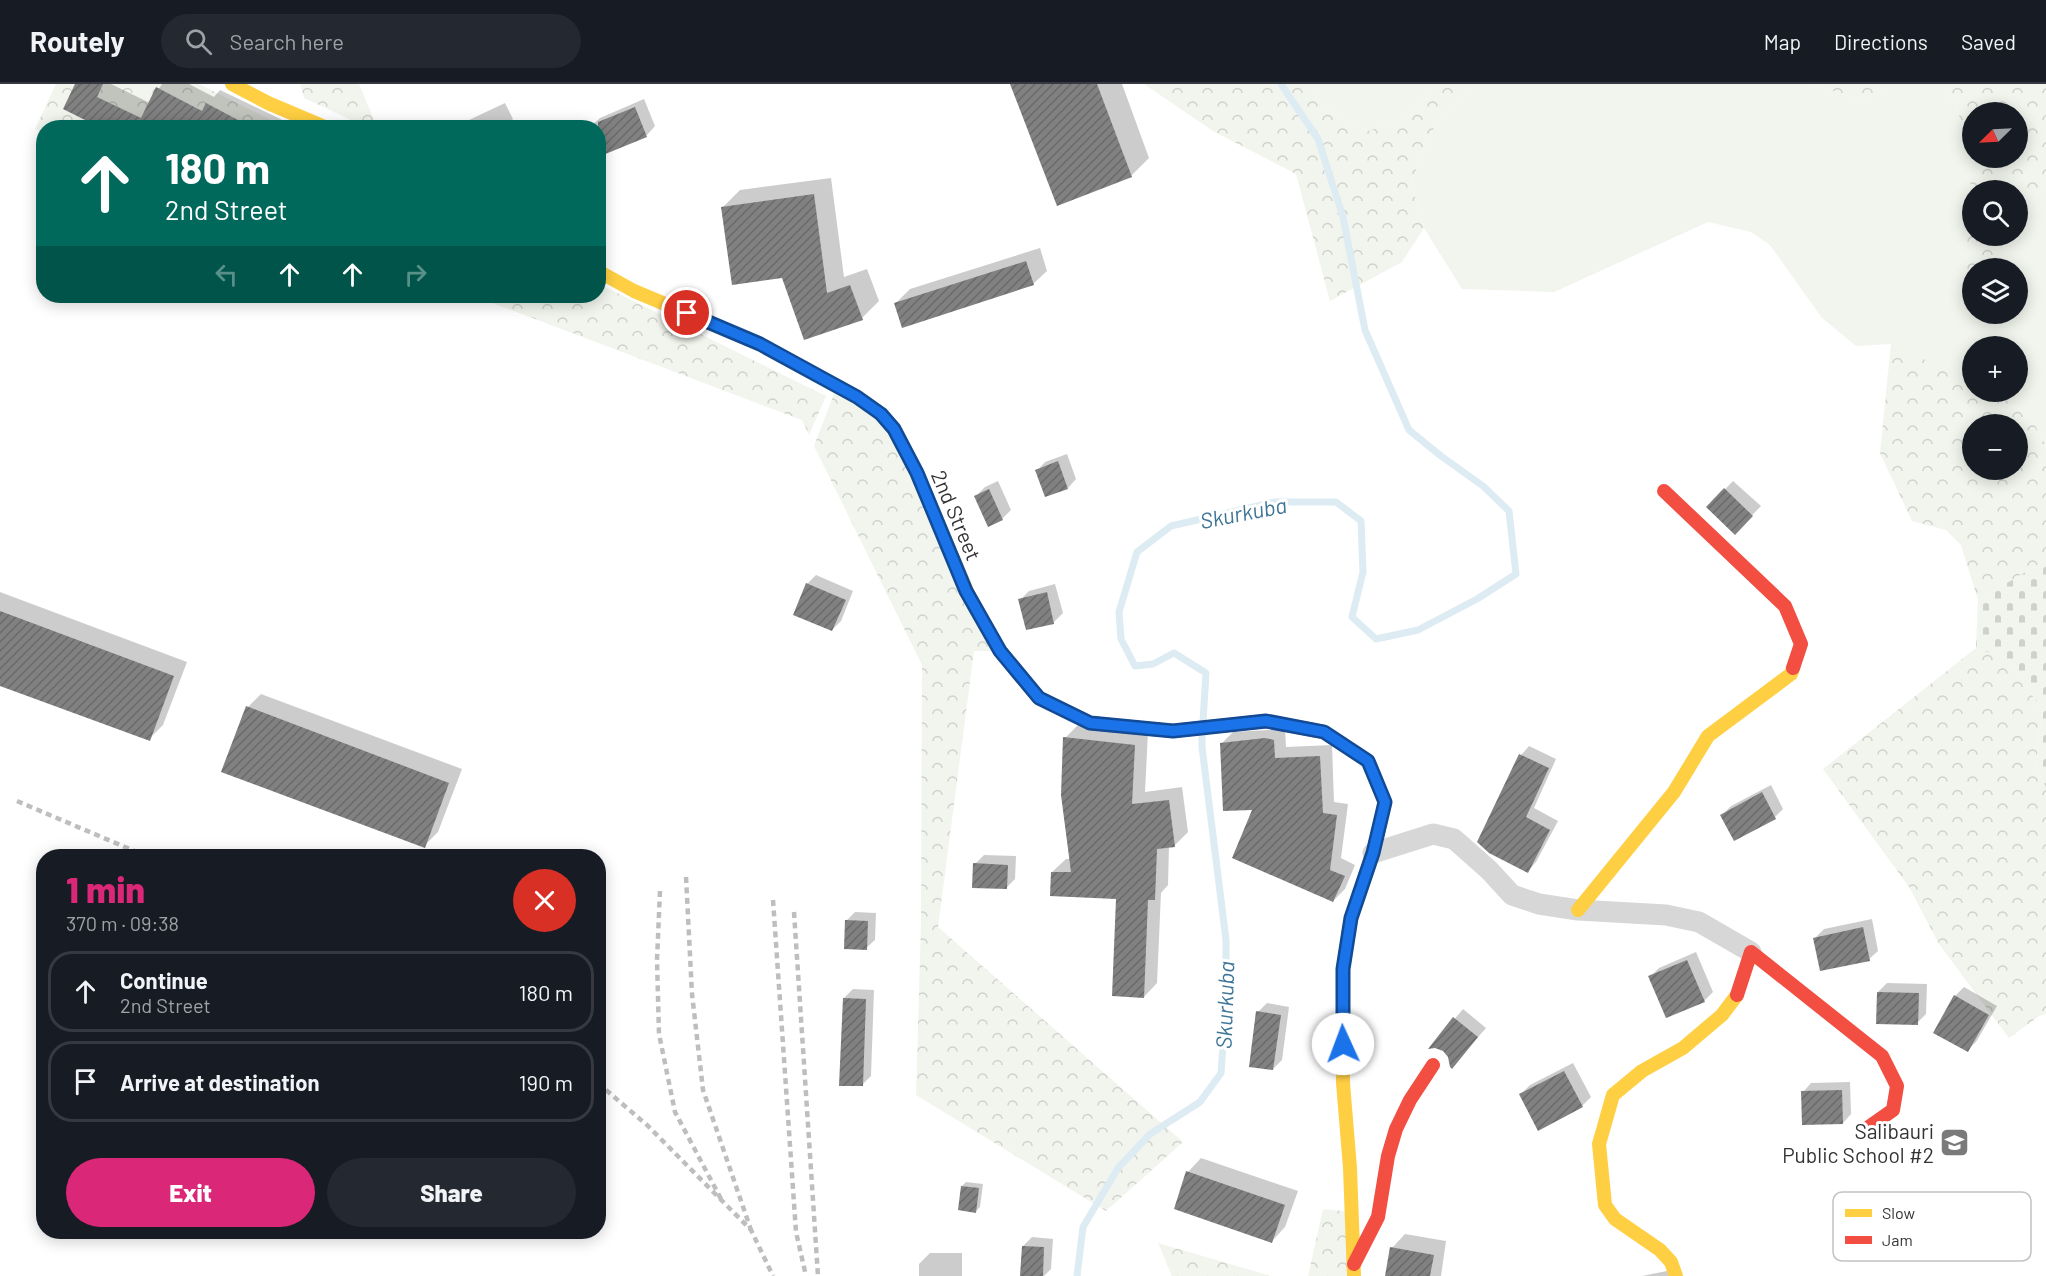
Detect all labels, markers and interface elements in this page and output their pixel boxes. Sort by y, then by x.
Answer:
search box [161,14,581,68]
text: Routely [30,24,125,58]
icon: search [182,25,215,58]
text: Search here [230,28,344,54]
text: Map [1764,29,1801,54]
text: Directions [1834,29,1928,54]
text: Saved [1961,29,2016,54]
north arrow [1962,102,2028,168]
map controls [1962,102,2028,480]
text: 180 m [165,142,270,192]
icon: ahead [66,144,144,222]
button: search [1962,180,2028,246]
text: 2nd Street [165,193,288,225]
icon: left [210,258,243,291]
icon: ahead [273,258,306,291]
icon: ahead [336,258,369,291]
icon: right [399,258,432,291]
button: layers [1962,258,2028,324]
pin [661,287,712,338]
icon: arrive [670,296,703,329]
button: + [1962,336,2028,402]
button: − [1962,414,2028,480]
street label: 2nd Street [927,466,987,564]
water label: Skurkuba [1197,491,1289,533]
text: 1 min [66,867,145,910]
button: close [513,869,576,932]
text: 370 m · 09:38 [66,911,179,935]
water label: Skurkuba [1209,961,1239,1049]
text: Continue [120,967,208,993]
icon: ahead [69,975,102,1008]
text: 180 m [519,979,573,1005]
text: 2nd Street [120,993,211,1017]
position arrow [1311,1012,1375,1076]
icon: arrive [69,1065,102,1098]
text: Arrive at destination [120,1069,319,1095]
text: 190 m [519,1069,573,1095]
place label: Salibauri Public School #2 [1782,1118,1934,1167]
school or university icon: Salibauri Public School #2 [1939,1126,1971,1158]
button: Exit [66,1158,315,1227]
button: Share [327,1158,576,1227]
legend [1833,1192,2031,1261]
text: Slow [1882,1203,1915,1222]
text: Jam [1882,1230,1913,1249]

